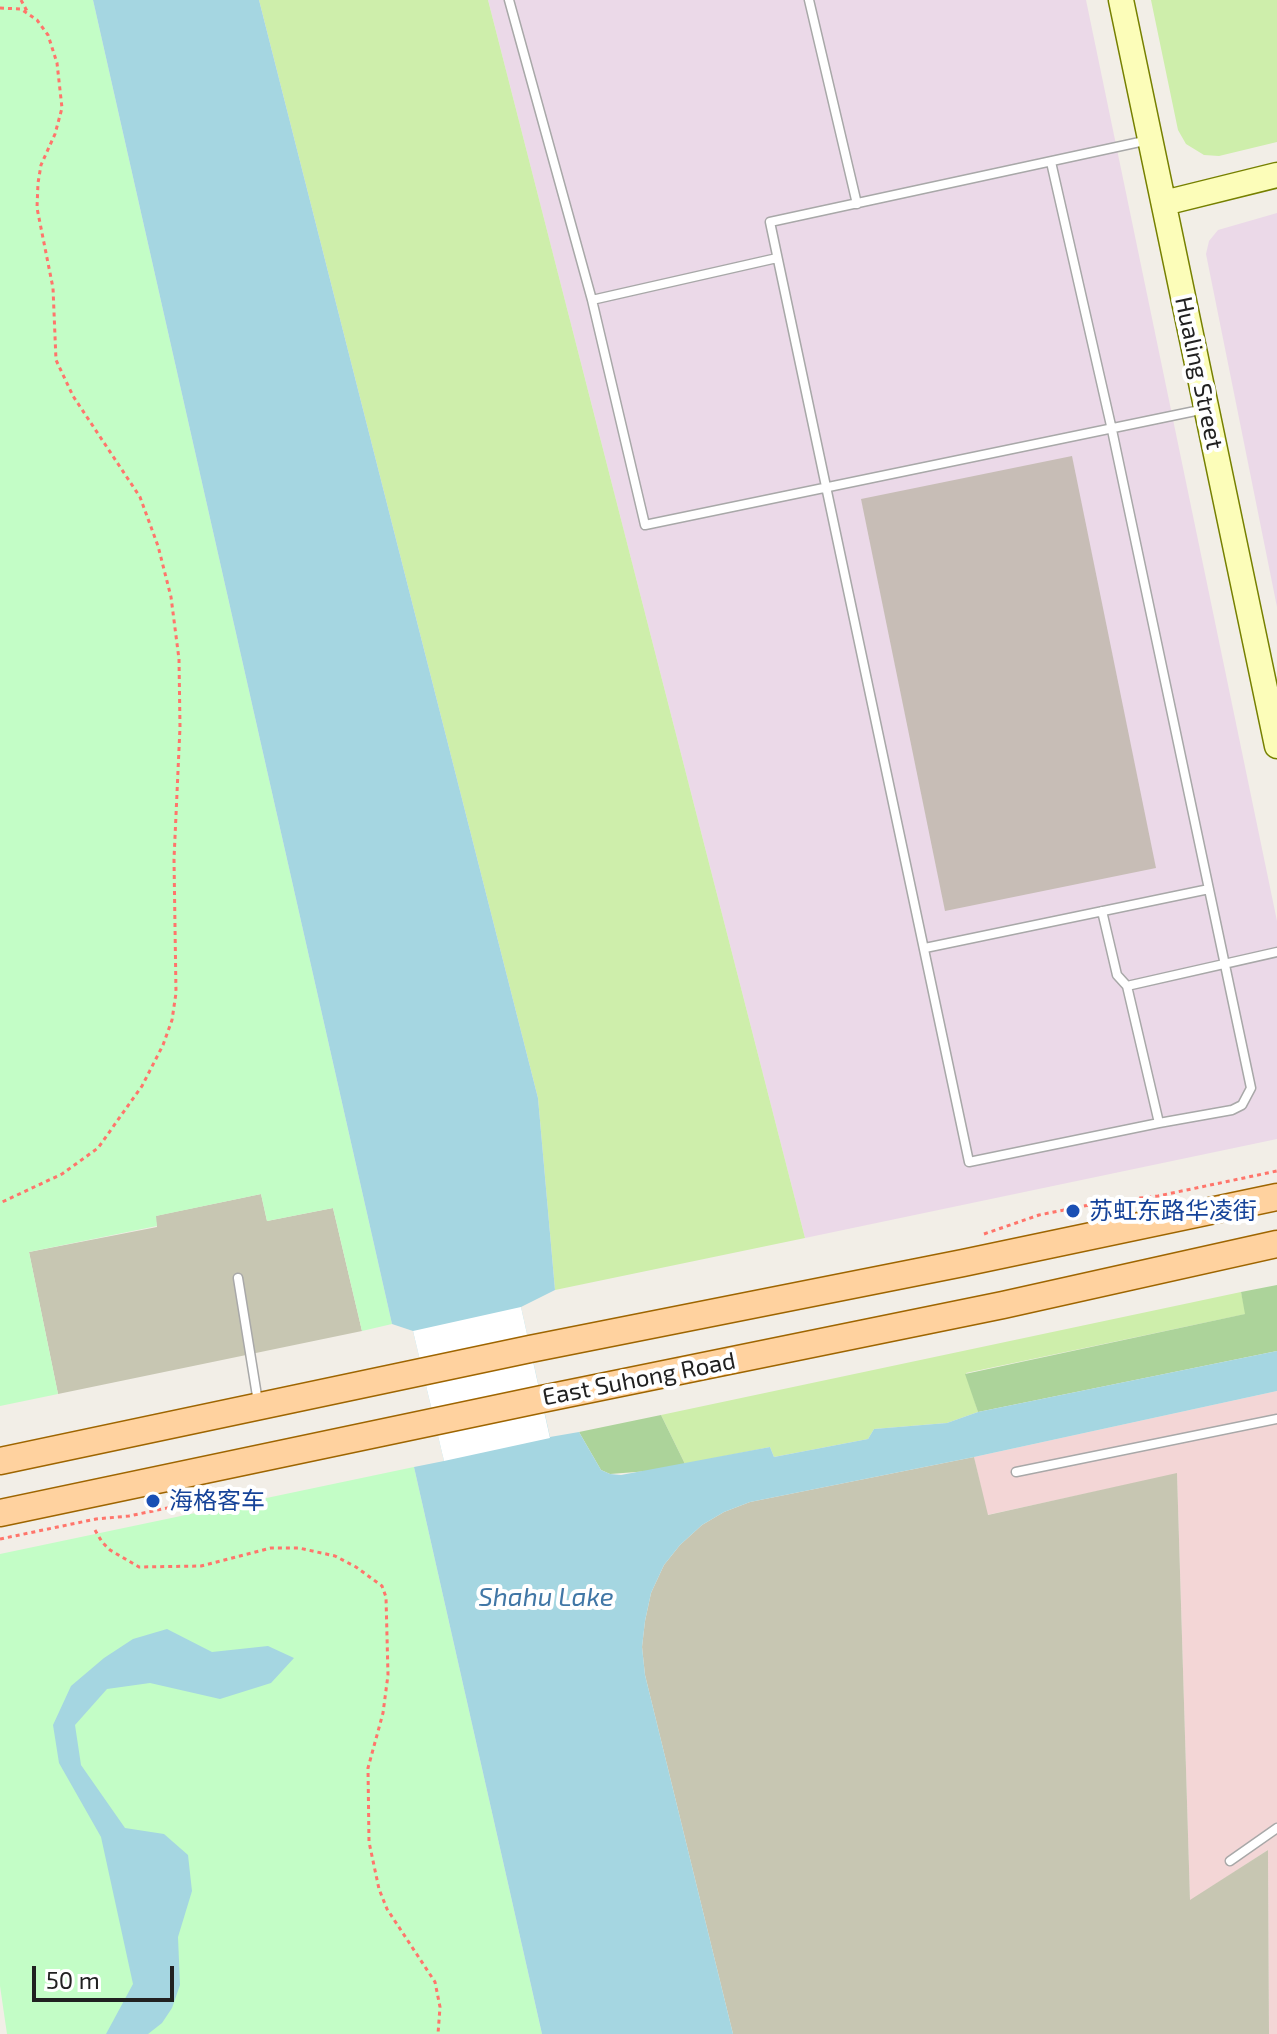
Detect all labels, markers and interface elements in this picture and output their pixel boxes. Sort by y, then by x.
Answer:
street label: Hualing Street [1169,294,1229,452]
place label: 苏虹东路华凌街 [1089,1197,1257,1225]
marker: 苏虹东路华凌街 [1064,1202,1082,1220]
street label: East Suhong Road [540,1346,738,1412]
place label: 海格客车 [169,1487,265,1515]
marker: 海格客车 [144,1492,162,1510]
water label: Shahu Lake [478,1581,614,1613]
scale bar [36,1950,178,2000]
text: 50 m [46,1965,100,1994]

